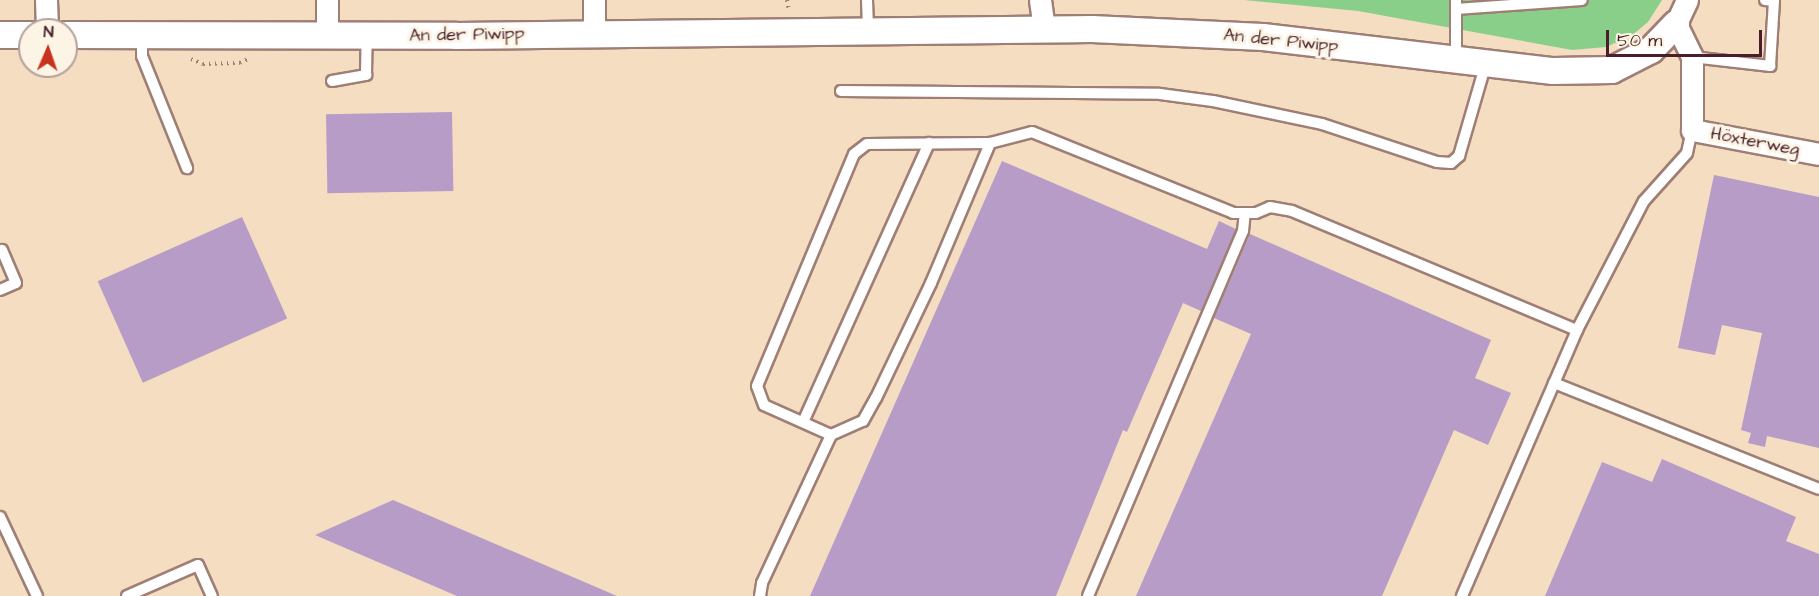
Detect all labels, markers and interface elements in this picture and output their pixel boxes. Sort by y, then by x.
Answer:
north arrow [18,18,78,78]
scale bar [1609,18,1765,56]
text: N [43,21,54,43]
street label: An der Piwipp [409,23,525,47]
street label: An der Piwipp [1223,24,1339,58]
text: 50 m [1617,28,1662,53]
street label: Höxterweg [1709,123,1801,161]

